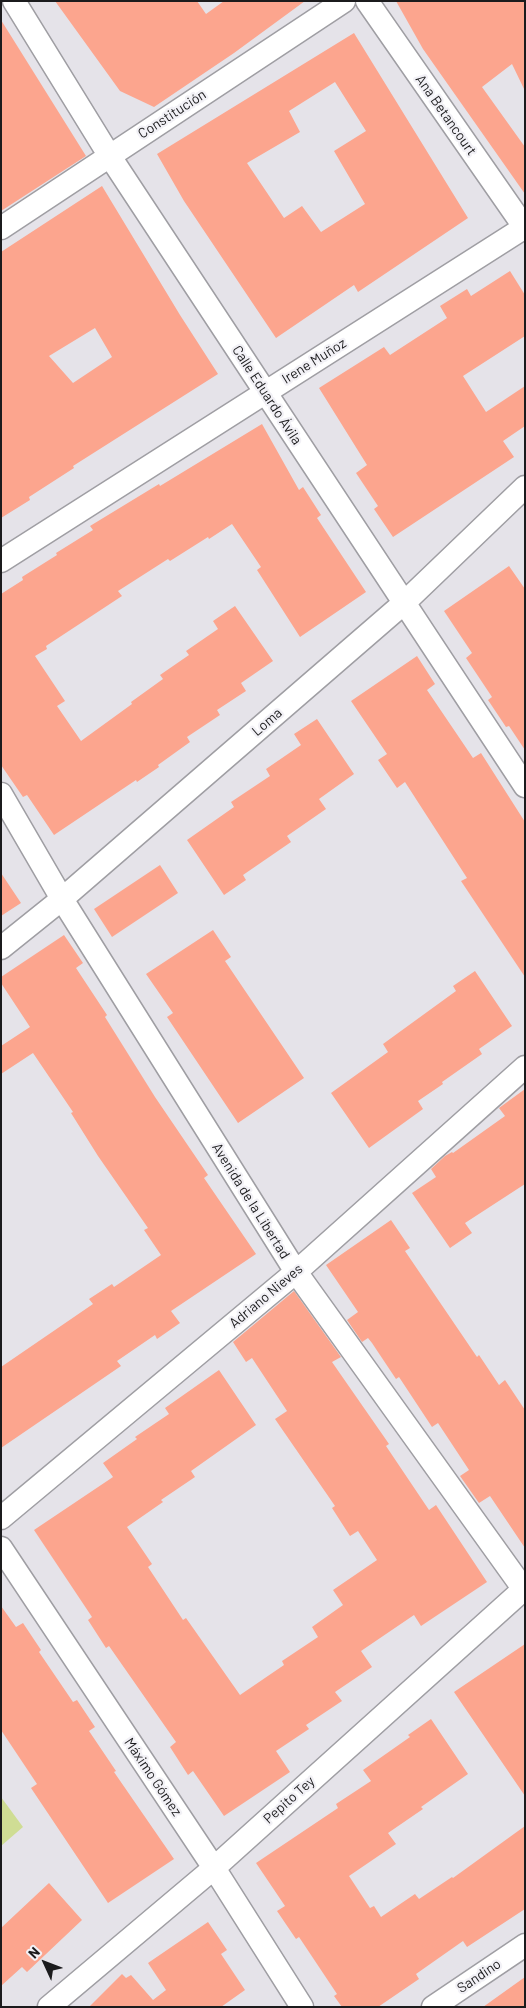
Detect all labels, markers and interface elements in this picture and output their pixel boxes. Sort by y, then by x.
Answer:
street label: Ana Betancourt [412,71,480,159]
street label: Constitución [135,86,209,142]
street label: Irene Muñoz [279,335,349,387]
street label: Calle Eduardo Ávila [229,342,305,448]
street label: Loma [249,704,285,740]
street label: Avenida de la Libertad [209,1140,293,1262]
street label: Adriano Nieves [226,1260,306,1332]
street label: Máximo Gómez [121,1735,185,1819]
street label: Pepito Tey [260,1773,318,1827]
north arrow [20,1938,70,1988]
text: N [24,1943,43,1962]
street label: Sandino [454,1955,504,1997]

